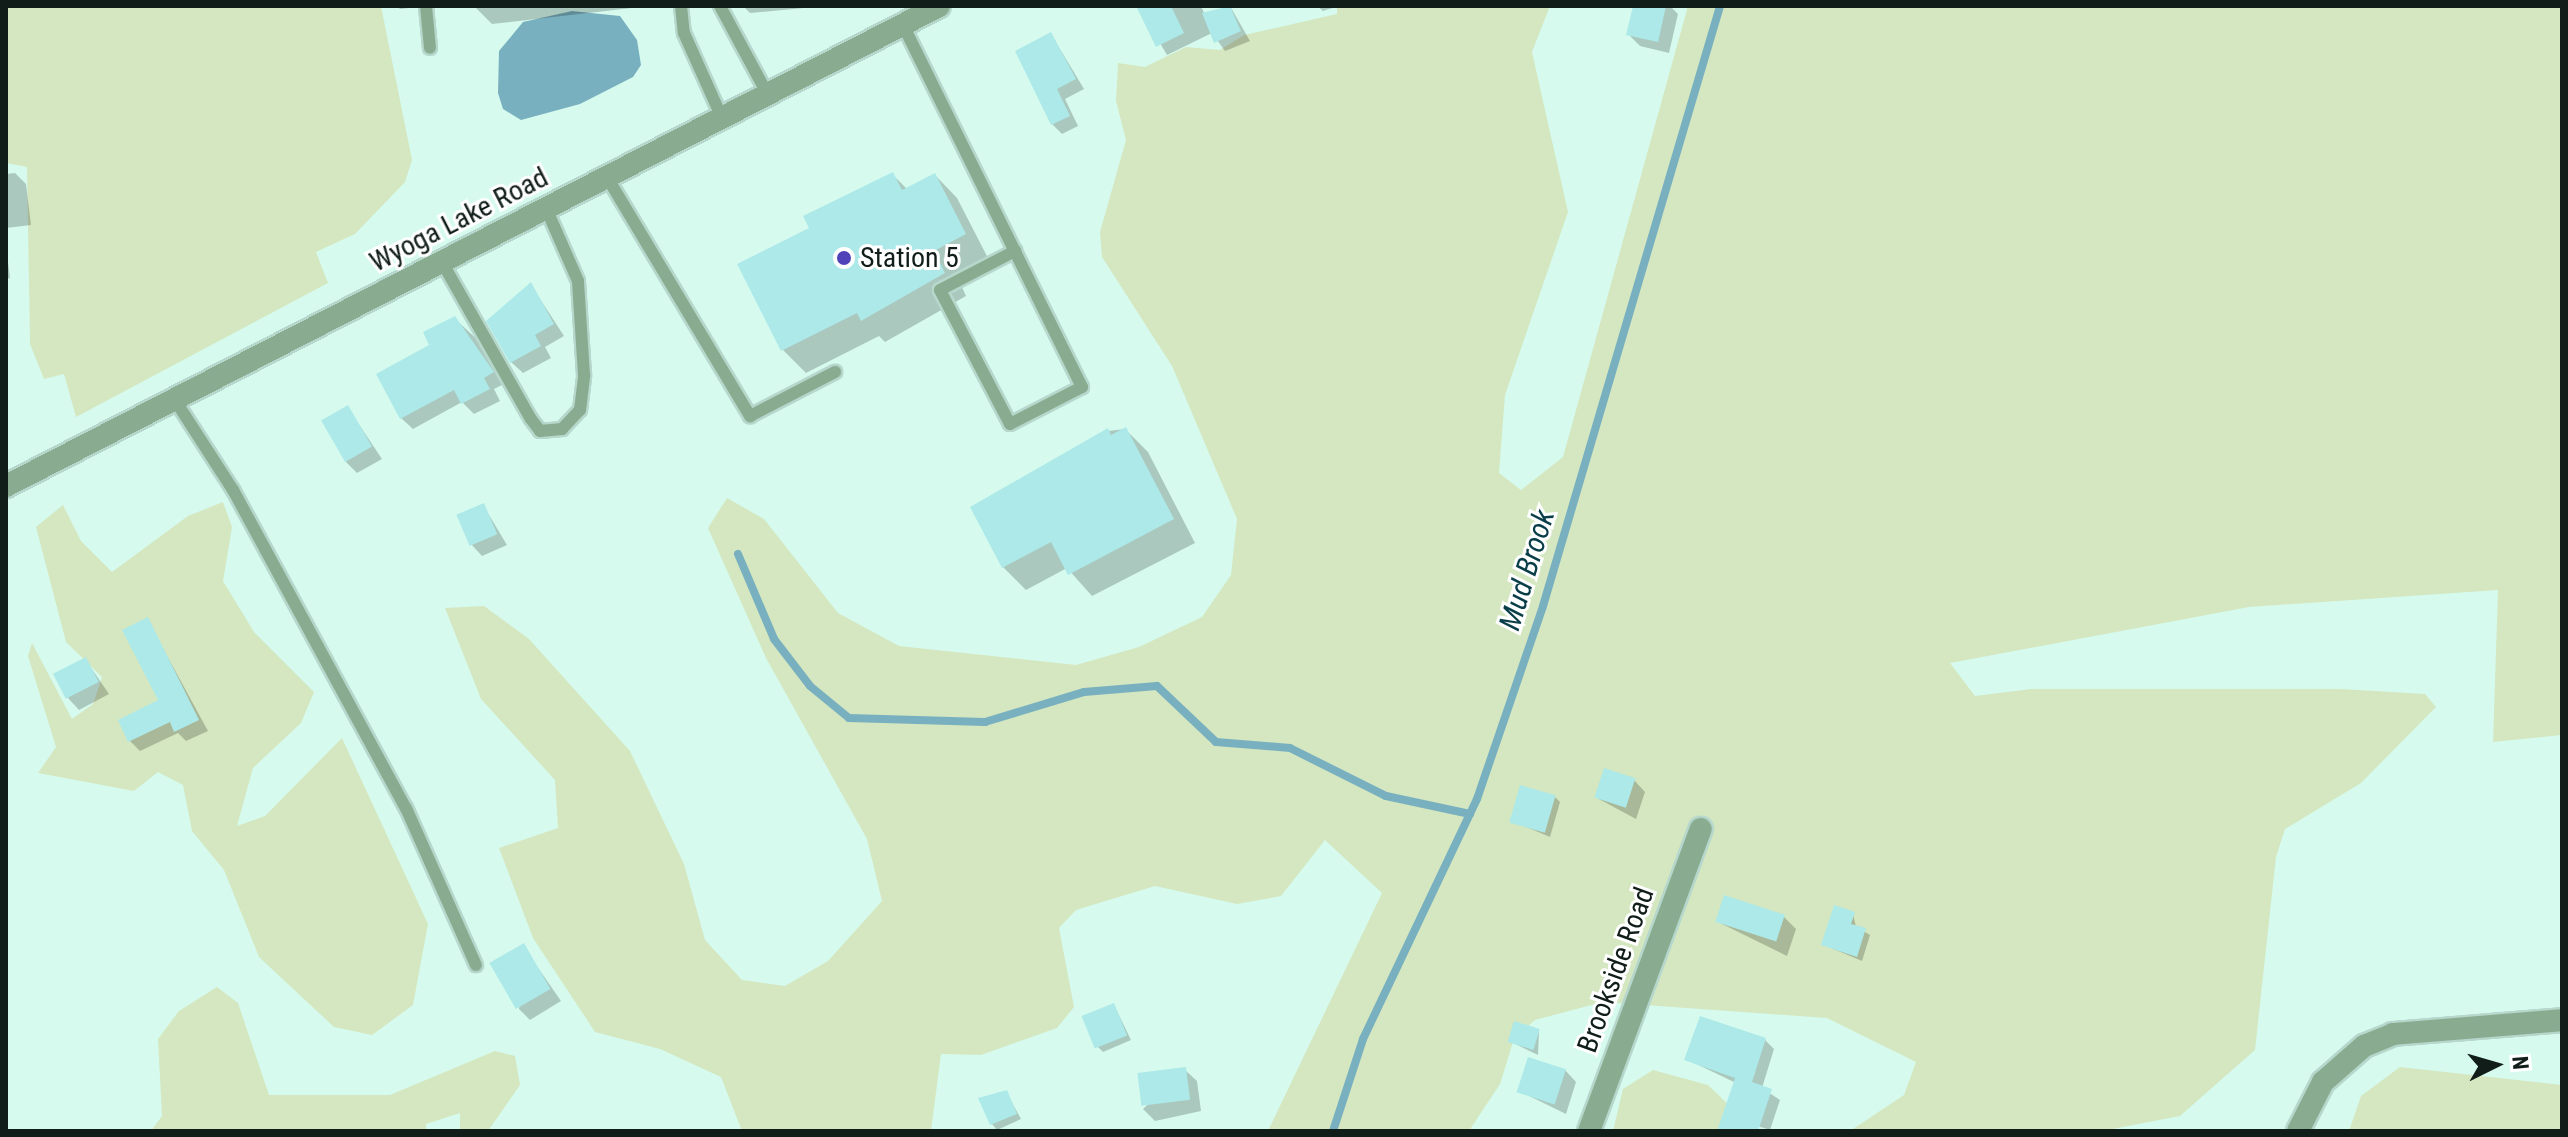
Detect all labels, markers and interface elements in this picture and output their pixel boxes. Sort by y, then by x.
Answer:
street label: Wyoga Lake Road [364,161,554,279]
place label: Station 5 [860,241,959,275]
marker: Station 5 [835,249,853,267]
water label: Mud Brook [1492,505,1562,635]
street label: Brookside Road [1571,883,1661,1057]
north arrow [2456,1025,2536,1105]
text: N [2507,1055,2533,1071]

